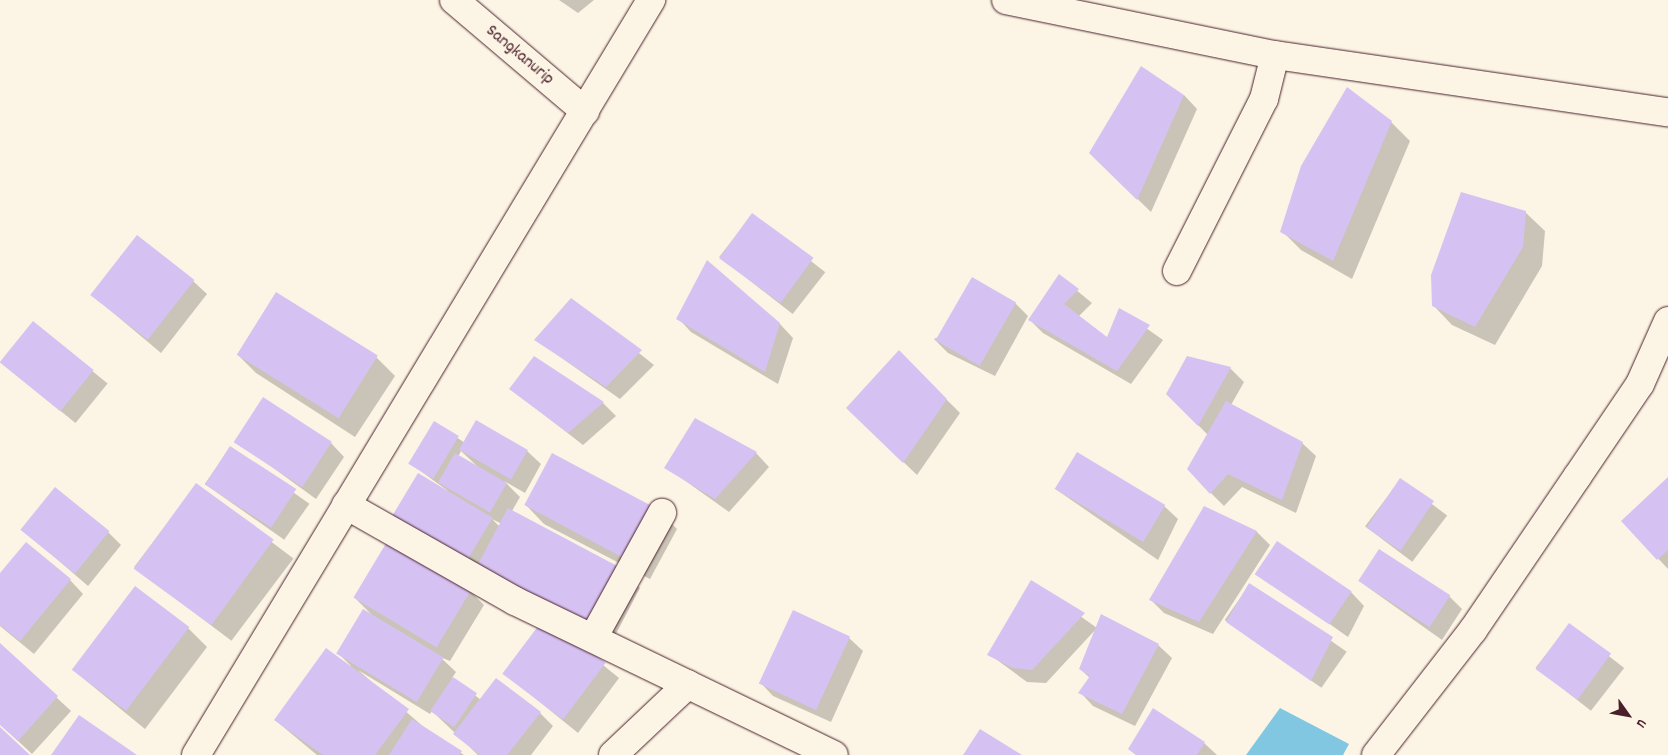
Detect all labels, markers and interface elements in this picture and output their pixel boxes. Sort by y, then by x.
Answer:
street label: Sangkanurip [480,21,558,91]
north arrow [1603,690,1653,740]
text: U [1630,715,1651,731]

